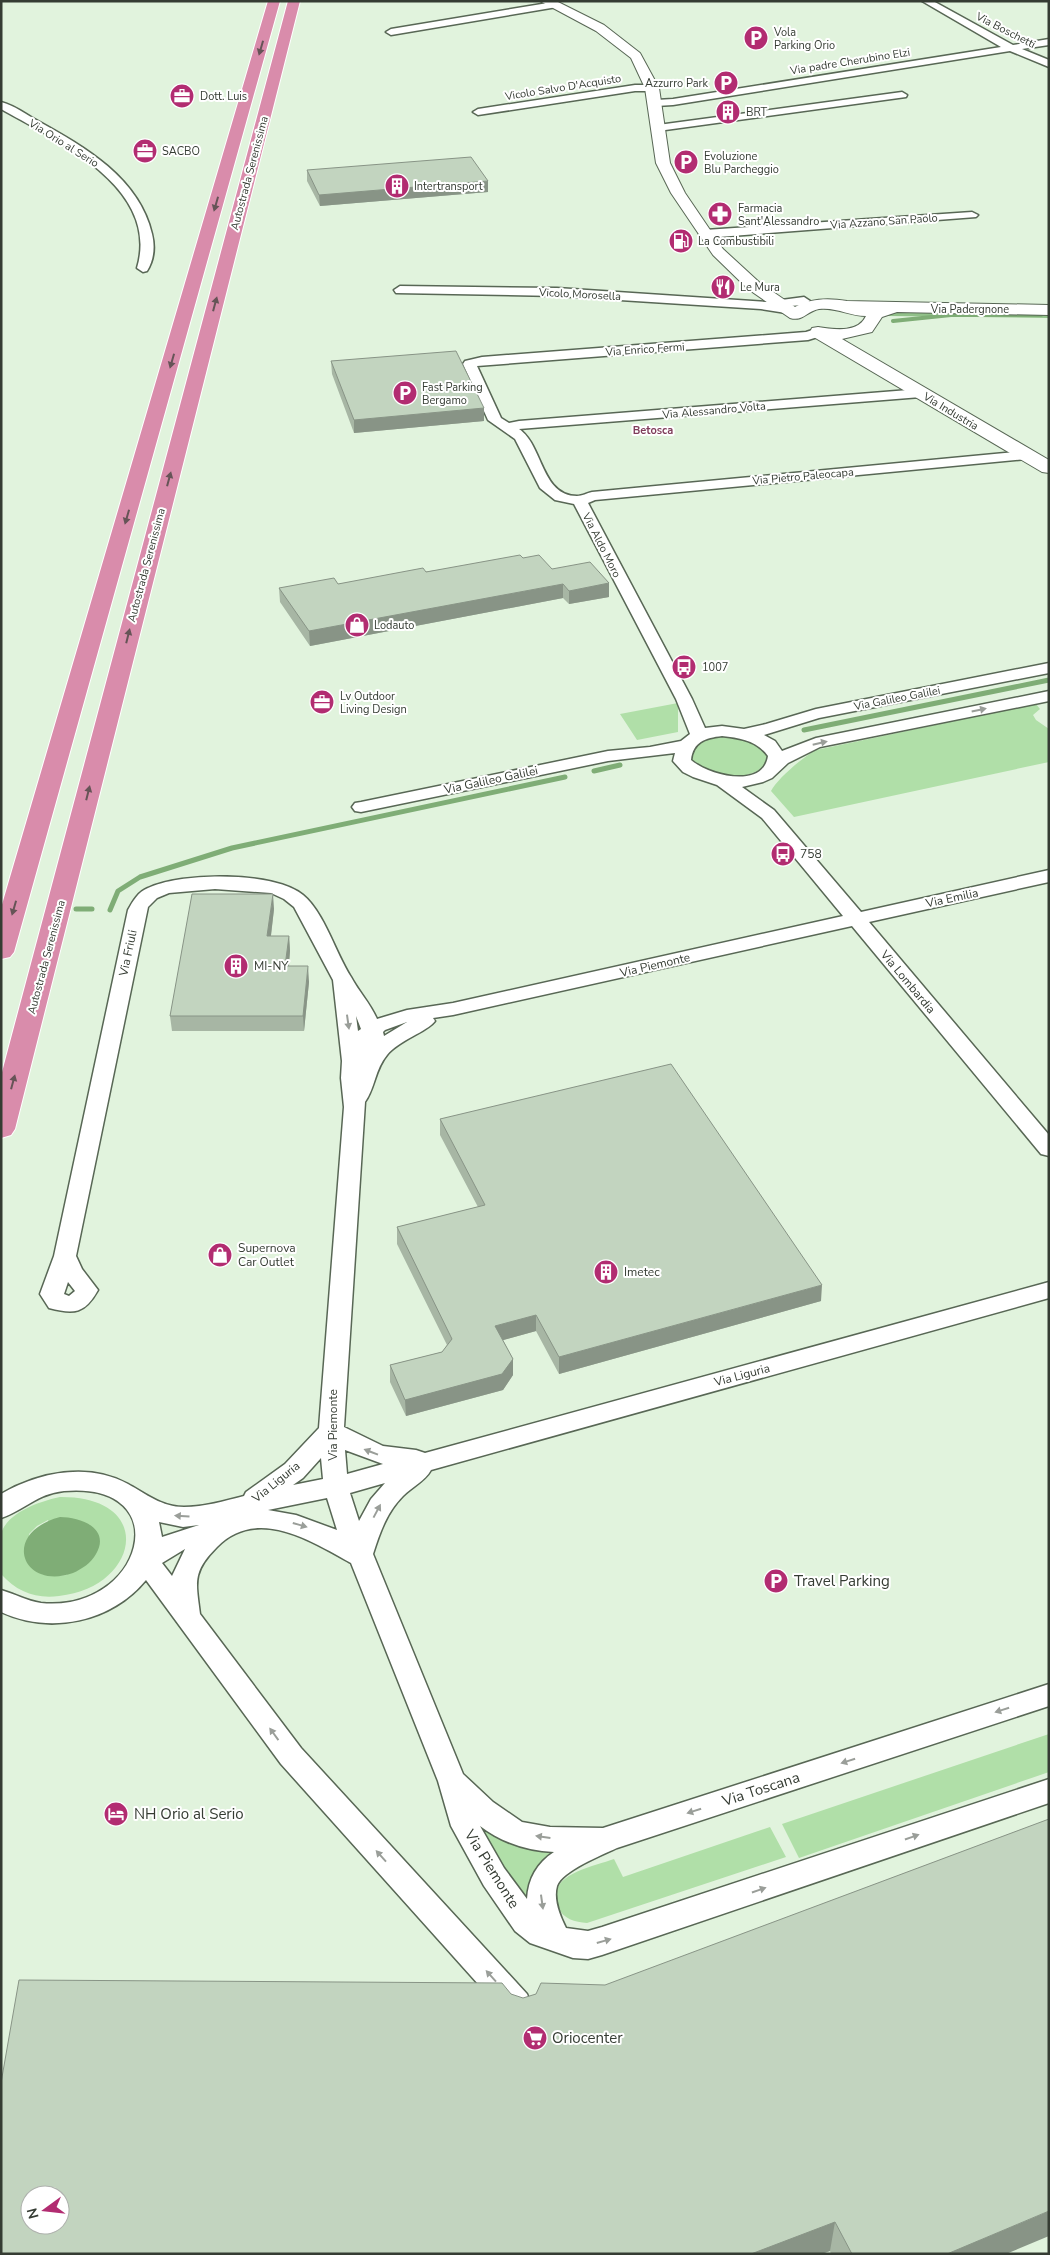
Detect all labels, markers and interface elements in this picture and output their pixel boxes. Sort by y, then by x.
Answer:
street label: Via Boschetti [973,9,1038,52]
parking icon: Vola Parking Orio [743,25,769,51]
place label: Vola Parking Orio [773,25,835,53]
one-way arrow [256,41,264,56]
street label: Via padre Cherubino Elzi [788,45,911,79]
parking icon: Azzurro Park [713,70,739,96]
street label: Vicolo Salvo D'Acquisto [503,71,622,104]
place label: Azzurro Park [645,76,708,91]
office icon: Dott. Luis [169,83,195,109]
place label: Dott. Luis [200,89,247,104]
building icon: BRT [715,99,741,125]
place label: BRT [746,105,768,120]
street label: Autostrada Serenissima [227,114,272,232]
street label: Via Orio al Serio [25,115,102,171]
office icon: SACBO [132,138,158,164]
place label: SACBO [162,144,200,159]
parking icon: Evoluzione Blu Parcheggio [673,149,699,175]
place label: Evoluzione Blu Parcheggio [704,149,779,177]
building icon: Intertransport [384,173,410,199]
place label: Intertransport [414,179,483,194]
one-way arrow [212,197,220,212]
pharmacy icon: Farmacia Sant'Alessandro [707,201,733,227]
place label: Farmacia Sant'Alessandro [738,201,819,229]
street label: Via Azzano San Paolo [829,210,938,233]
fuel station icon: La Combustibili [668,228,694,254]
place label: La Combustibili [698,234,774,249]
restaurant icon: Le Mura [710,274,736,300]
place label: Le Mura [740,280,780,295]
street label: Vicolo Morosella [537,285,622,304]
one-way arrow [211,297,219,312]
street label: Via Padergnone [930,302,1009,317]
street label: Via Enrico Fermi [604,339,685,360]
one-way arrow [167,353,175,368]
parking icon: Fast Parking Bergamo [392,380,418,406]
place label: Fast Parking Bergamo [422,380,483,408]
street label: Via Industria [920,389,981,434]
street label: Via Alessandro Volta [661,398,766,423]
district label: Betosca [633,423,673,438]
street label: Via Pietro Paleocapa [751,465,854,488]
one-way arrow [165,471,173,486]
street label: Autostrada Serenissima [124,506,169,624]
street label: Via Aldo Moro [578,509,624,580]
one-way arrow [123,510,131,525]
shop icon: Lodauto [344,612,370,638]
place label: Lodauto [374,618,414,633]
one-way arrow [124,628,132,643]
bus stop icon: 1007 [671,654,697,680]
place label: 1007 [702,660,728,675]
street label: Via Galileo Galilei [852,683,942,714]
office icon: Lv Outdoor Living Design [309,689,335,715]
place label: Lv Outdoor Living Design [340,689,407,717]
one-way arrow [971,706,986,714]
one-way arrow [812,739,827,747]
street label: Via Galileo Galilei [442,762,539,798]
one-way arrow [84,786,92,801]
bus stop icon: 758 [770,841,796,867]
place label: 758 [800,846,822,862]
street label: Via Emilia [923,885,980,912]
street label: Autostrada Serenissima [24,898,69,1016]
one-way arrow [9,901,17,916]
street label: Via Friuli [115,928,141,979]
street label: Via Lombardia [876,946,939,1017]
street label: Via Piemonte [617,949,692,981]
building icon: MI-NY [223,953,249,979]
place label: MI-NY [254,958,289,974]
one-way arrow [344,1014,352,1030]
one-way arrow [10,1075,18,1090]
place label: Supernova Car Outlet [238,1240,296,1270]
shop icon: Supernova Car Outlet [207,1242,233,1268]
building icon: Imetec [593,1259,619,1285]
place label: Imetec [624,1264,660,1280]
street label: Via Liguria [711,1360,772,1390]
street label: Via Piemonte [325,1389,341,1462]
one-way arrow [363,1448,378,1456]
street label: Via Liguria [248,1458,303,1507]
one-way arrow [373,1503,381,1518]
one-way arrow [174,1511,190,1519]
one-way arrow [293,1522,308,1530]
parking icon: Travel Parking [763,1568,789,1594]
place label: Travel Parking [794,1571,890,1591]
one-way arrow [995,1707,1010,1714]
one-way arrow [269,1727,279,1741]
one-way arrow [840,1757,855,1765]
street label: Via Toscana [719,1767,802,1811]
hotel icon: NH Orio al Serio [103,1801,129,1827]
place label: NH Orio al Serio [134,1804,244,1824]
one-way arrow [686,1808,701,1815]
street label: Via Piemonte [459,1825,524,1912]
one-way arrow [534,1833,550,1841]
one-way arrow [905,1833,920,1841]
one-way arrow [376,1849,387,1862]
one-way arrow [751,1886,766,1893]
one-way arrow [538,1894,546,1910]
one-way arrow [597,1936,612,1944]
one-way arrow [485,1970,497,1982]
supermarket icon: Oriocenter [522,2025,548,2051]
place label: Oriocenter [552,2028,623,2048]
north arrow [20,2185,70,2235]
text: N [22,2206,43,2221]

